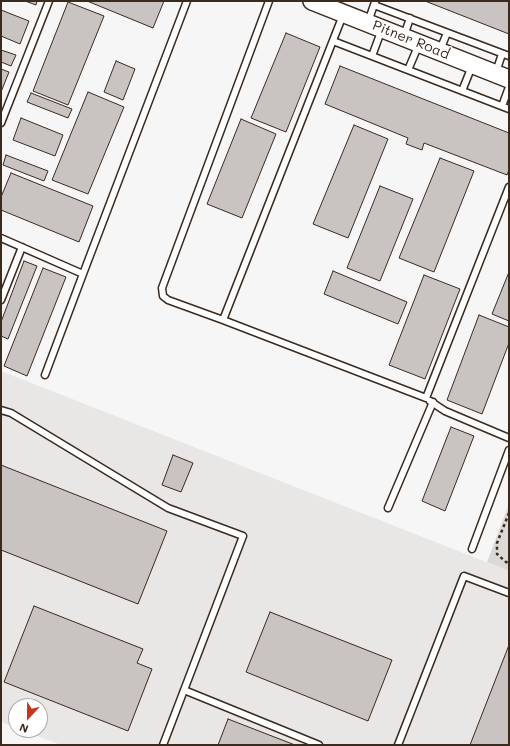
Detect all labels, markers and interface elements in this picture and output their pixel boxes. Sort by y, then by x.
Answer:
street label: Pitner Road [370,17,452,63]
north arrow [8,698,48,738]
text: N [17,720,30,737]

